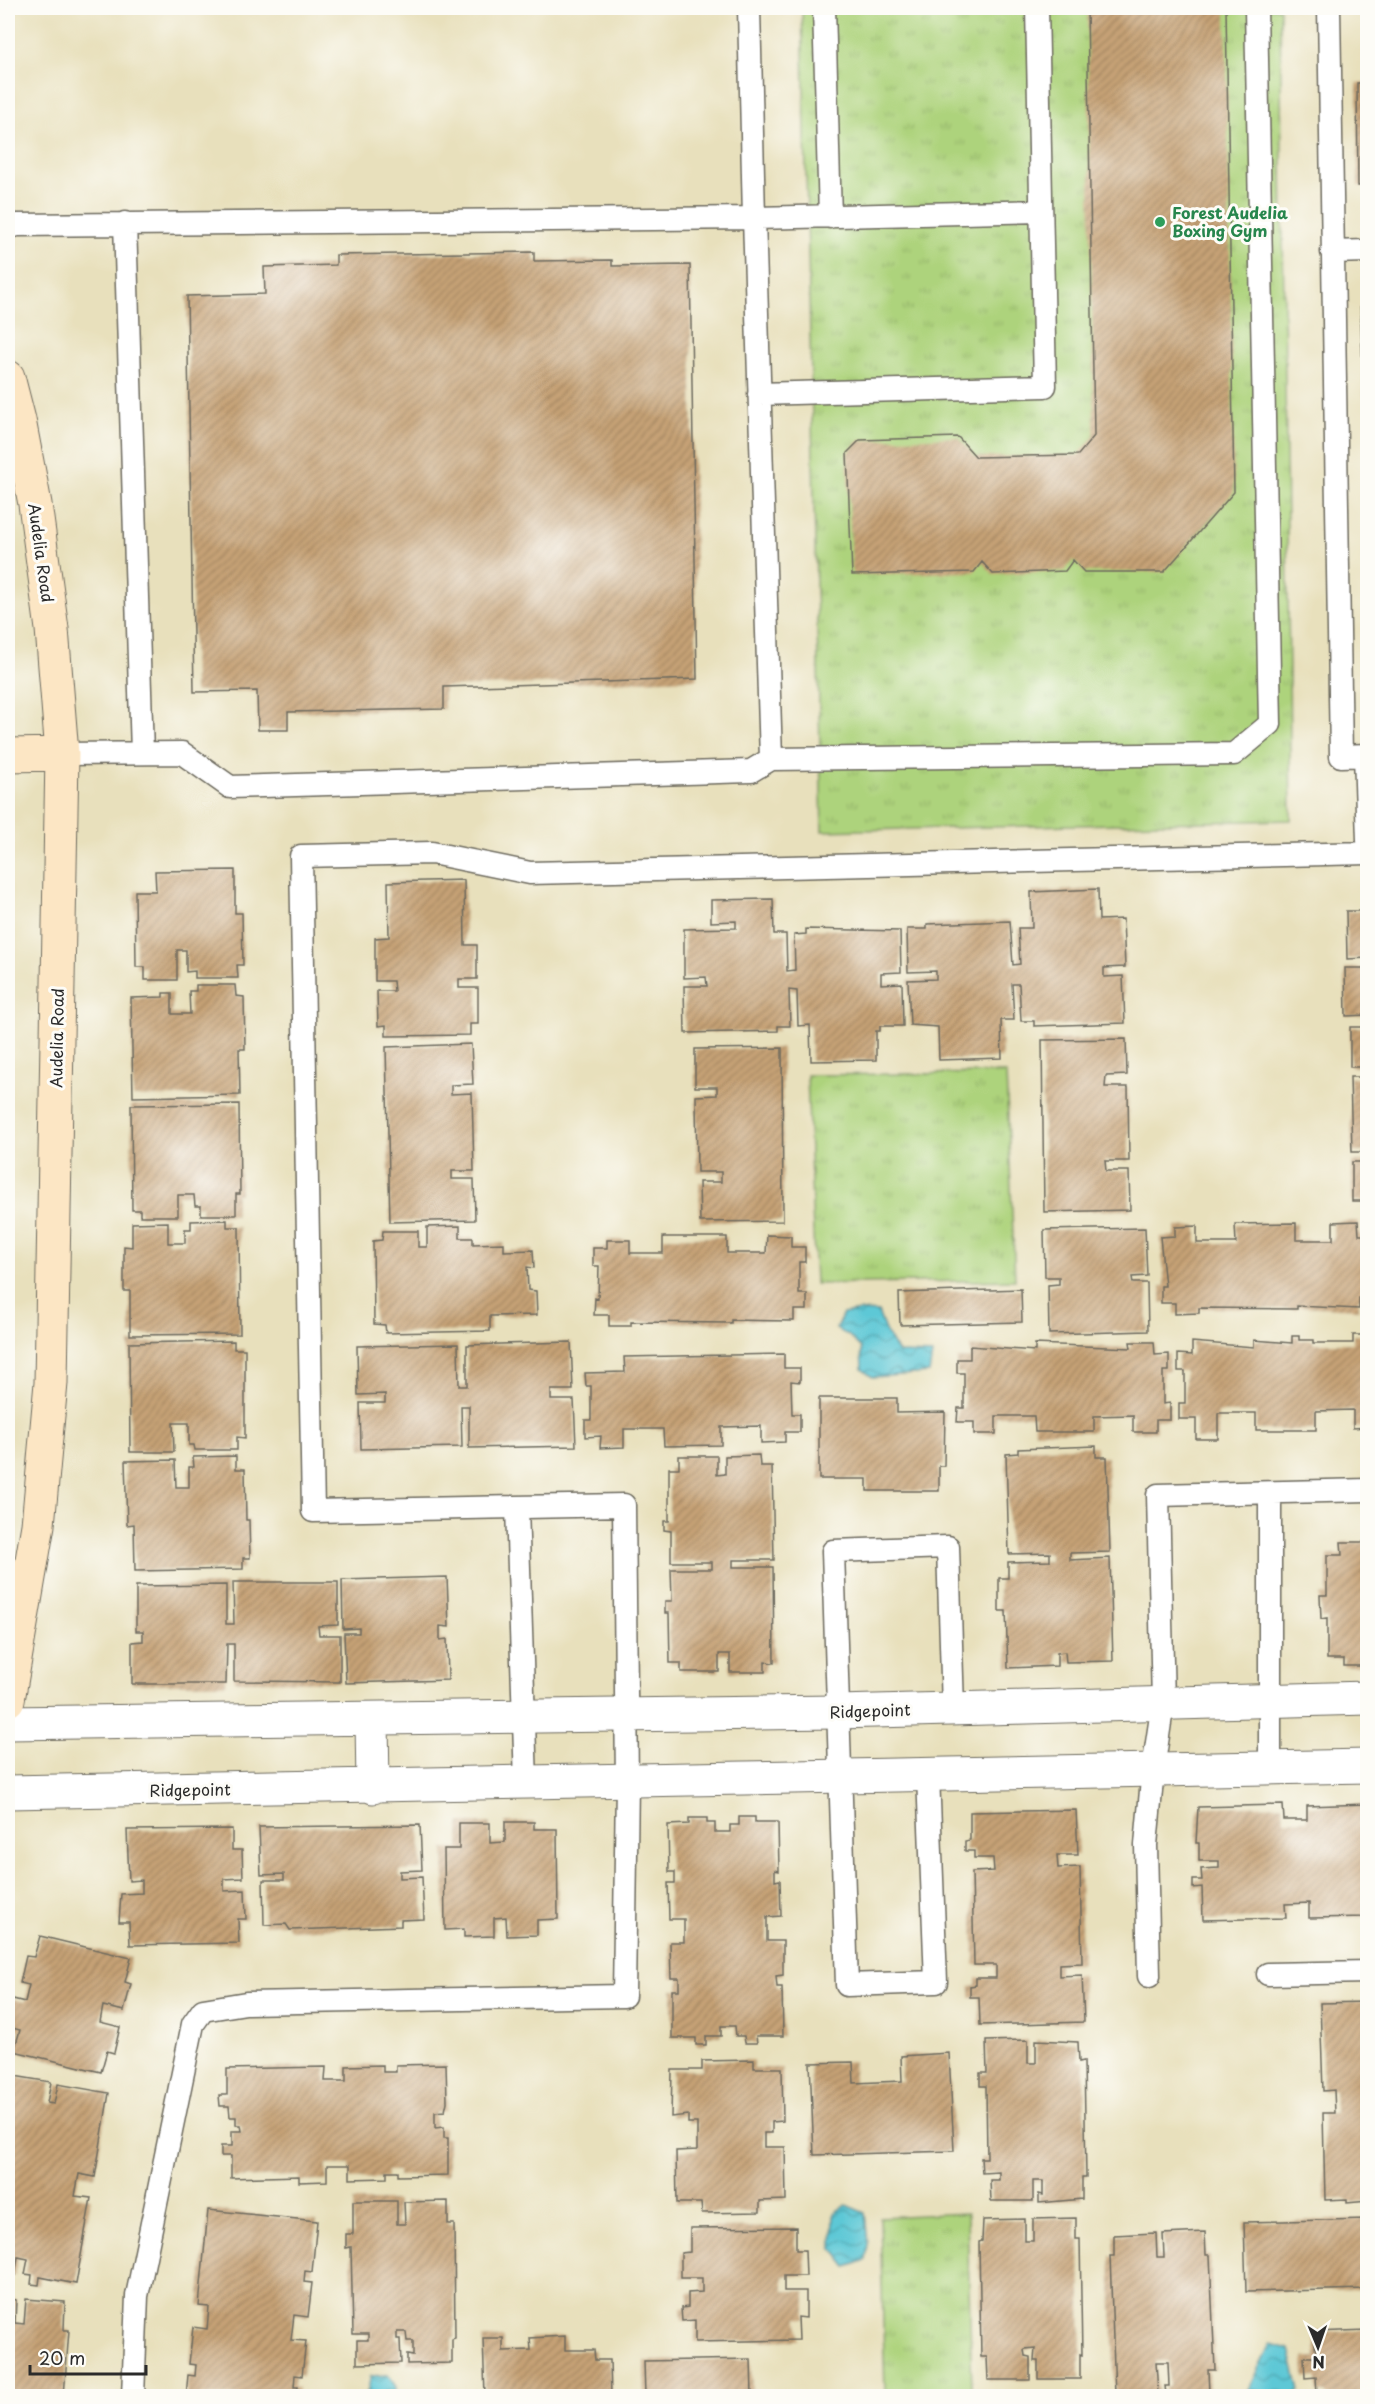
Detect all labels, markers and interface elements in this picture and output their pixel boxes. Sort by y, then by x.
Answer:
place label: Forest Audelia Boxing Gym [1172,200,1288,242]
marker: Forest Audelia Boxing Gym [1153,215,1167,229]
street label: Audelia Road [23,502,61,604]
street label: Audelia Road [43,988,69,1088]
street label: Ridgepoint [829,1697,911,1723]
street label: Ridgepoint [149,1776,231,1802]
north arrow [1288,2317,1348,2377]
scale bar [30,2338,146,2376]
text: 20 m [39,2344,85,2371]
text: N [1312,2351,1325,2375]

